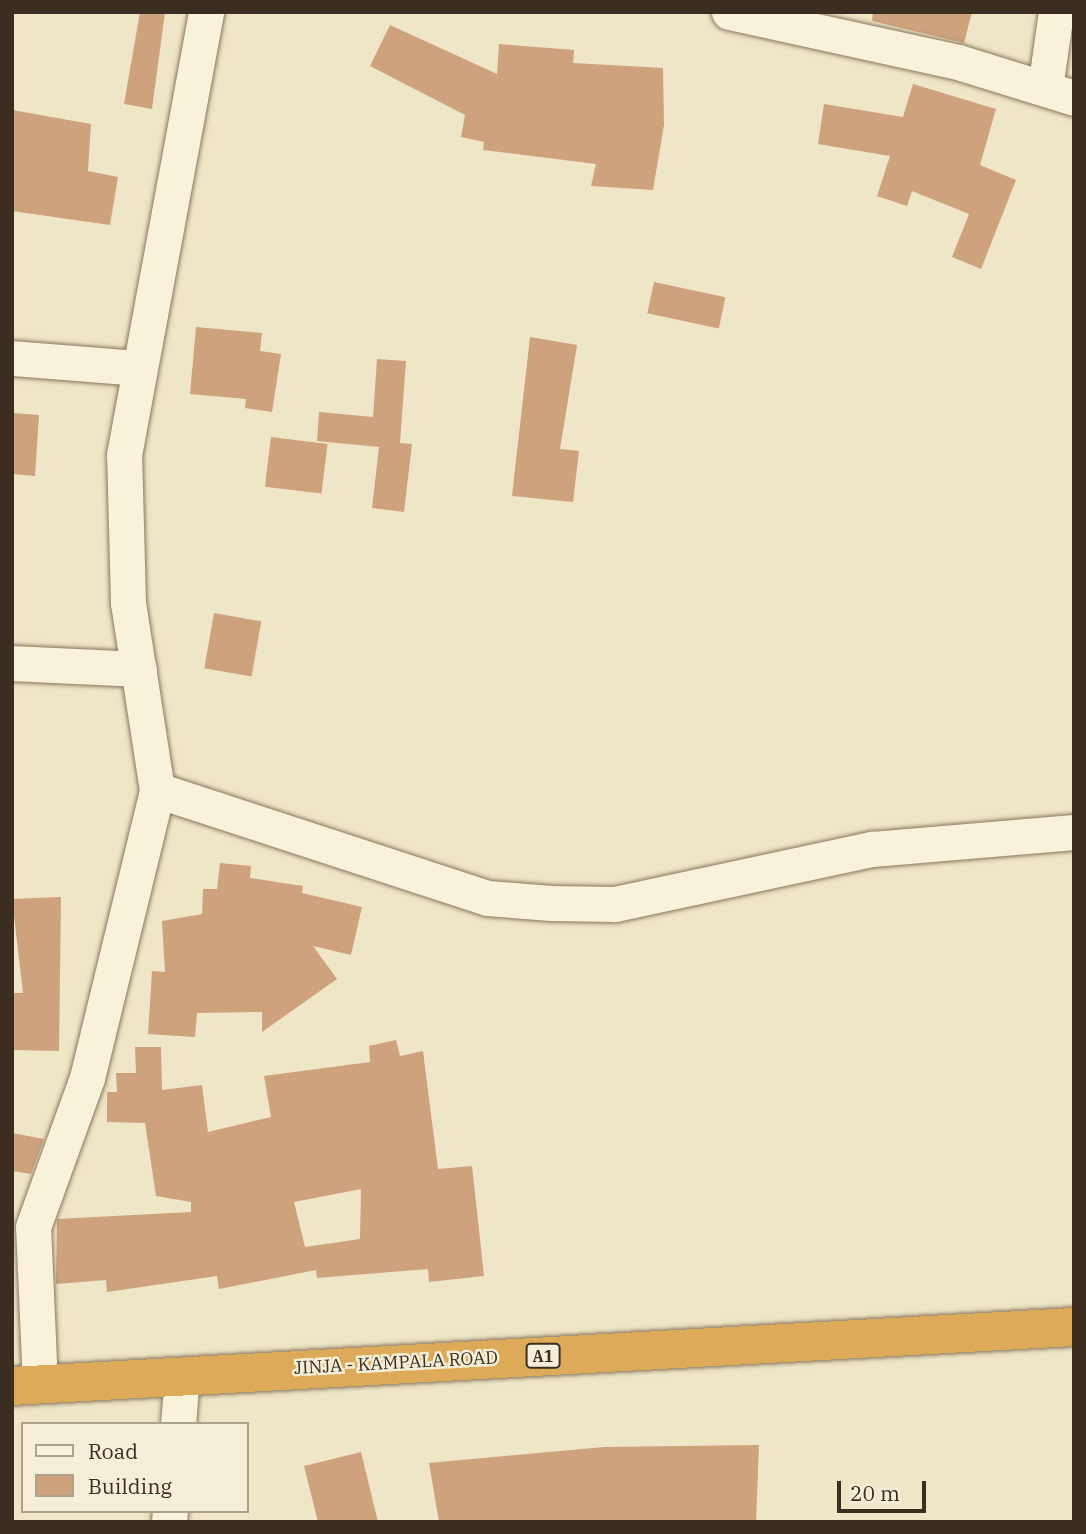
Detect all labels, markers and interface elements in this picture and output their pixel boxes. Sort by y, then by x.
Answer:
road number: A1 [526,1344,560,1368]
street label: JINJA - KAMPALA ROAD [293,1347,499,1379]
legend [21,1422,248,1513]
text: Road [88,1437,138,1465]
scale bar [841,1468,930,1512]
text: Building [88,1472,172,1500]
text: 20 m [850,1479,900,1507]

